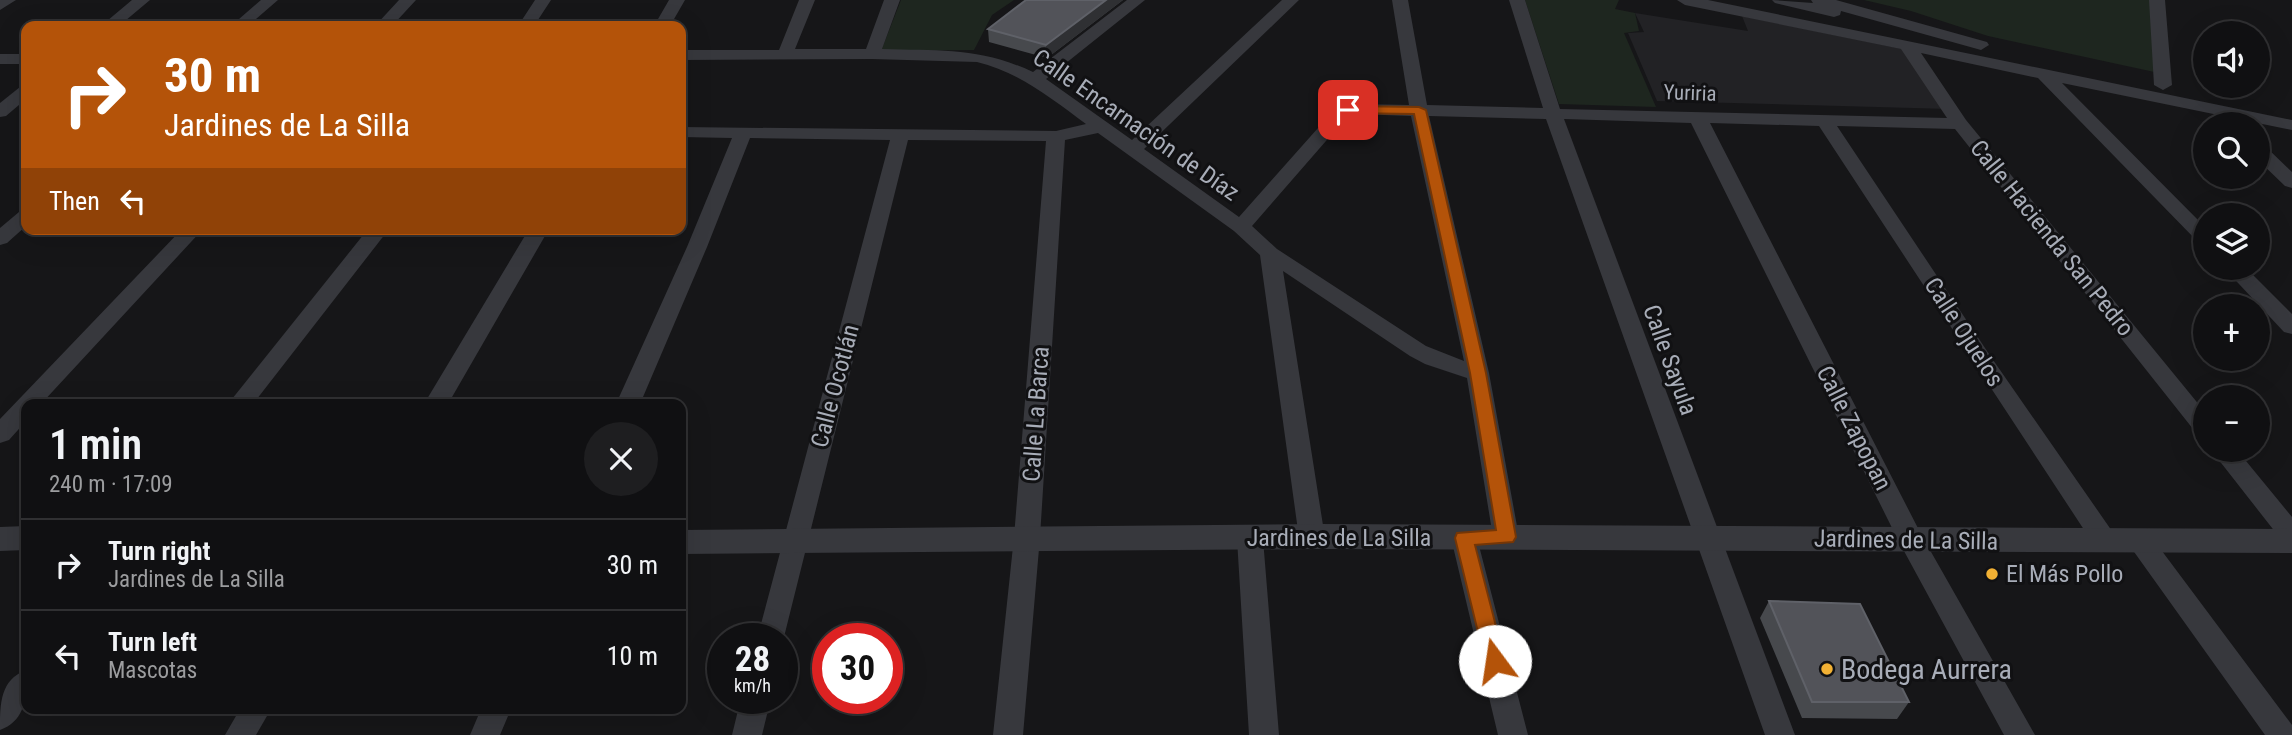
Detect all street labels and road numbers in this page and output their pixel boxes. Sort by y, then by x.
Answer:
street label: Calle Encarnación de Díaz [1028,43,1244,207]
street label: Yuriria [1663,80,1717,106]
street label: Calle Hacienda San Pedro [1964,134,2140,342]
street label: Calle Ojuelos [1918,272,2010,392]
street label: Calle Sayula [1637,301,1703,419]
street label: Calle Ocotlán [805,321,865,451]
street label: Calle La Barca [1017,345,1055,483]
street label: Calle Zapopan [1811,361,1897,495]
street label: Jardines de La Silla [1247,524,1431,552]
street label: Jardines de La Silla [1814,524,1998,556]

